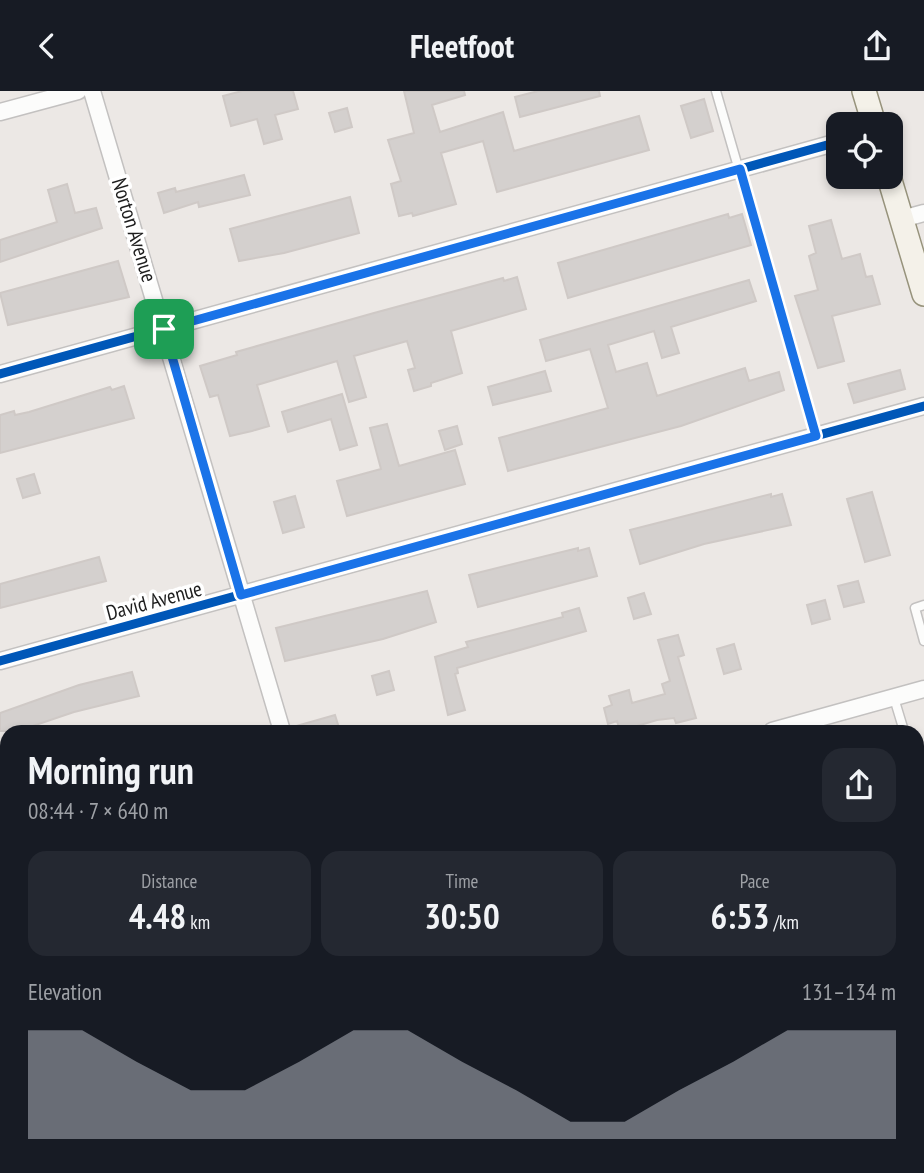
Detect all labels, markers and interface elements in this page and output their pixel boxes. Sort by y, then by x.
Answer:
text: Fleetfoot [410,25,514,67]
icon: back [28,27,66,65]
icon: share [858,27,896,65]
map controls [826,112,903,189]
button: locate [826,112,903,189]
street label: Norton Avenue [106,174,163,285]
pin [134,299,194,359]
icon: arrive [145,310,183,348]
street label: David Avenue [103,575,205,626]
text: Morning run [28,745,194,794]
button: share [822,748,896,822]
text: 08:44 · 7 × 640 m [28,796,168,825]
text: Distance [141,869,197,893]
text: Time [446,869,478,893]
text: Pace [740,869,770,893]
text: 4.48 [129,893,186,939]
text: 30:50 [424,893,500,939]
text: 6:53 [710,893,769,939]
text: km [186,910,210,934]
text: /km [769,910,799,934]
text: Elevation [28,977,102,1006]
text: 131–134 m [802,977,896,1006]

